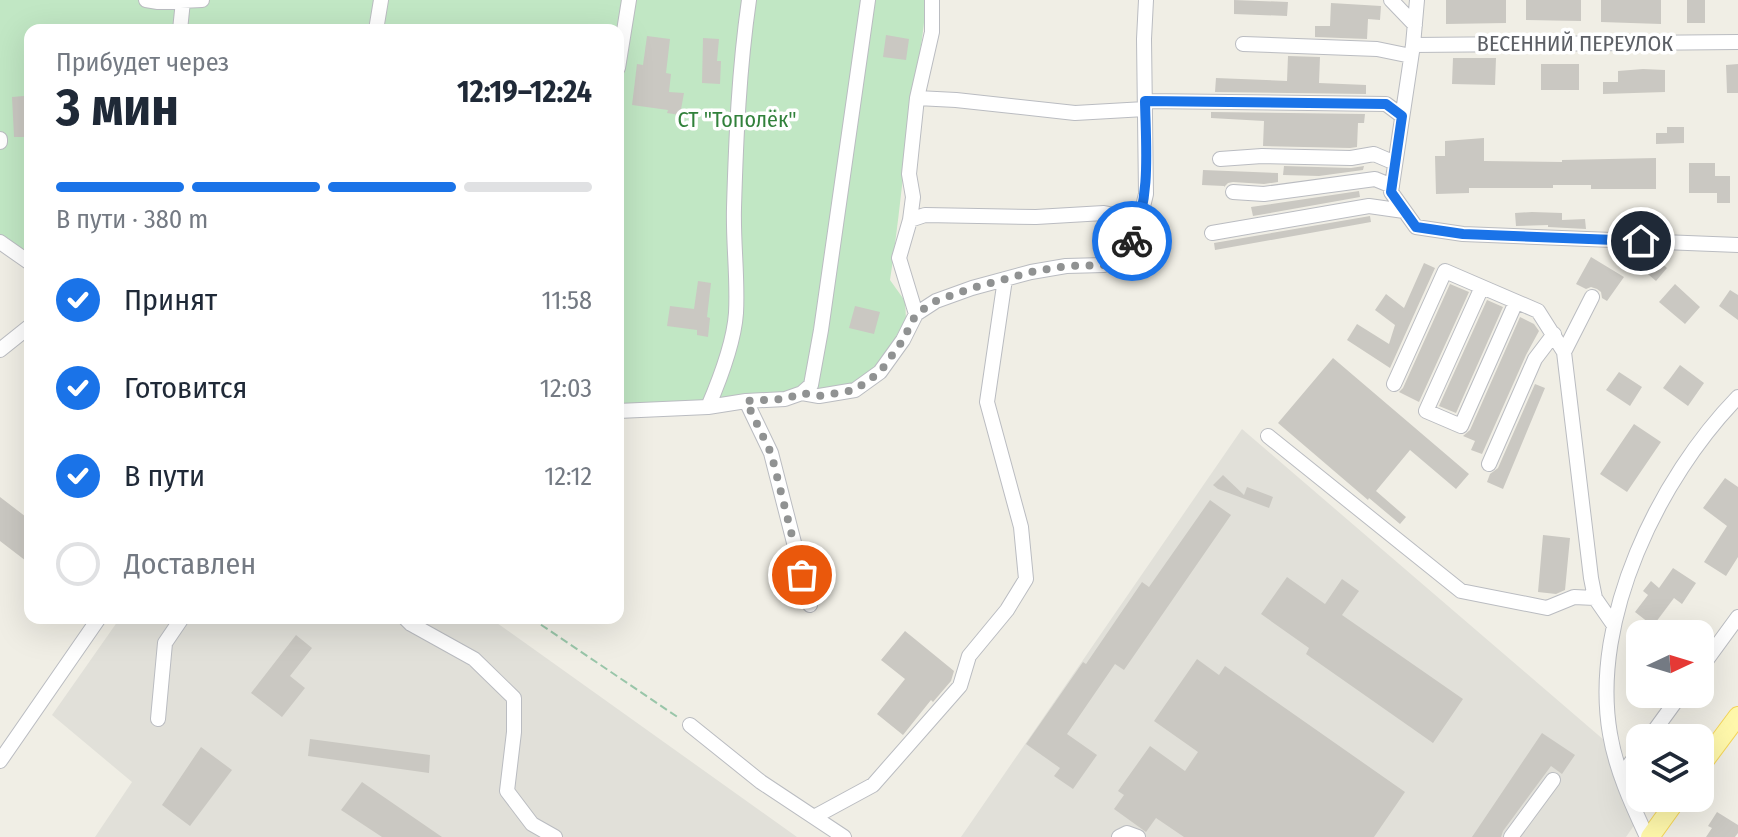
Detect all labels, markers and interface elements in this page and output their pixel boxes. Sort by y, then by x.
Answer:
street label: ВЕСЕННИЙ ПЕРЕУЛОК [1477,30,1673,57]
text: Прибудет через [56,47,229,78]
text: 12:19–12:24 [457,74,592,110]
text: 3 мин [56,76,179,139]
park label: СТ "Тополёк" [677,106,797,133]
courier [1092,201,1172,281]
text: В пути · 380 m [56,204,208,235]
pin [1607,207,1675,275]
icon: bike [1110,219,1154,263]
icon: home [1619,219,1663,263]
icon: check [56,278,100,322]
text: Принят [124,282,217,318]
text: 11:58 [542,285,592,316]
icon: check [56,366,100,410]
text: Готовится [124,370,247,406]
text: 12:03 [540,373,592,404]
icon: check [56,454,100,498]
text: В пути [124,458,205,494]
text: 12:12 [544,461,592,492]
pin [768,541,836,609]
text: Доставлен [124,546,256,582]
icon: bag [780,553,824,597]
north arrow [1626,620,1714,708]
map controls [1626,620,1714,812]
button: layers [1626,724,1714,812]

